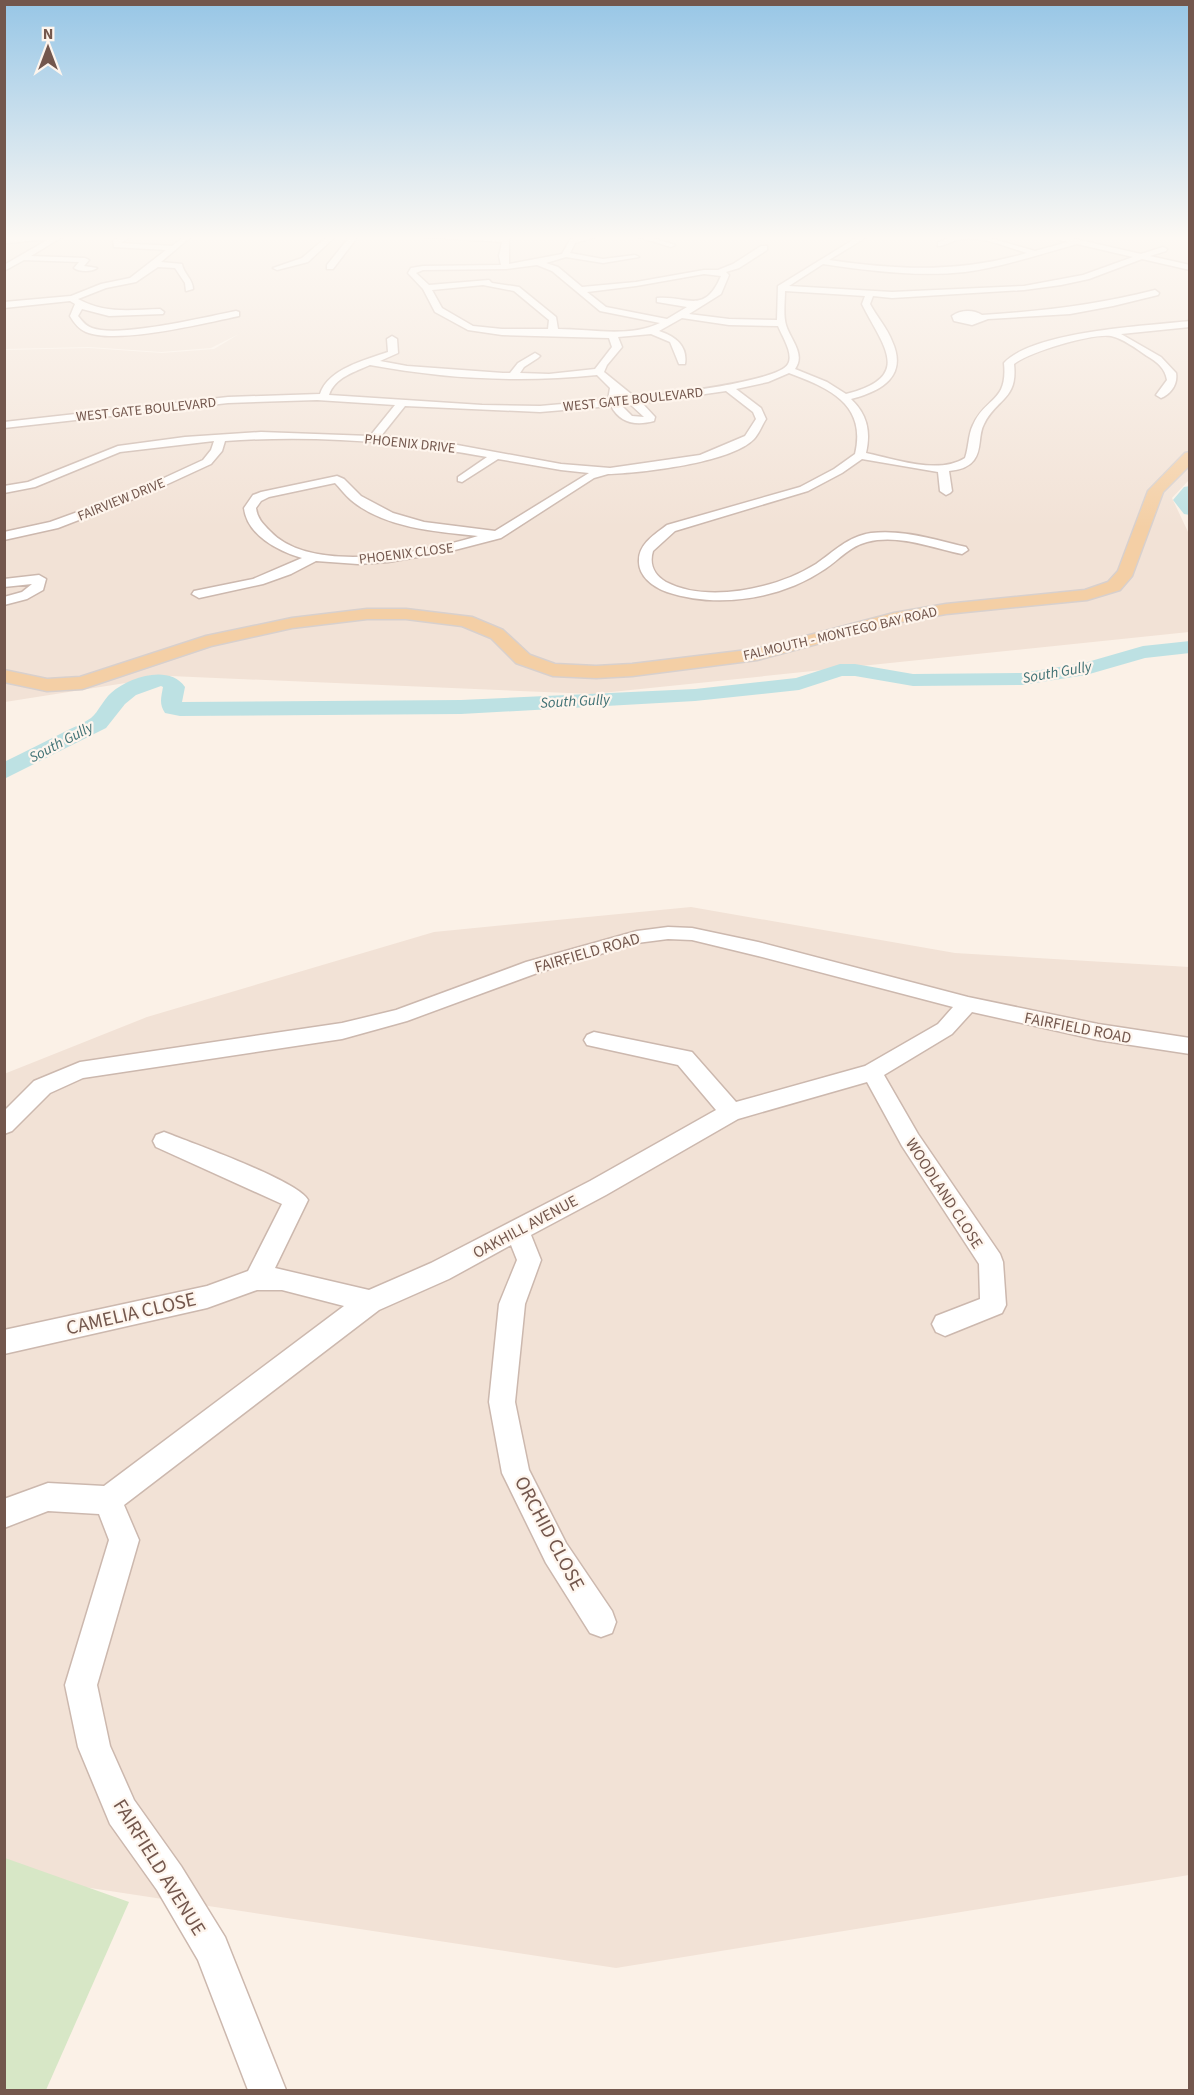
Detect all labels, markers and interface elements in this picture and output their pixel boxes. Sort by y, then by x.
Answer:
north arrow [18,18,78,78]
text: N [43,23,53,45]
street label: WEST GATE BOULEVARD [562,383,704,417]
street label: WEST GATE BOULEVARD [75,393,217,427]
street label: PHOENIX DRIVE [363,429,456,459]
street label: FAIRVIEW DRIVE [75,473,168,527]
street label: PHOENIX CLOSE [358,538,455,570]
street label: FALMOUTH - MONTEGO BAY ROAD [741,602,939,666]
water label: South Gully [1021,656,1094,689]
water label: South Gully [540,689,612,714]
water label: South Gully [26,716,98,768]
street label: FAIRFIELD ROAD [532,927,643,979]
street label: FAIRFIELD ROAD [1022,1007,1133,1049]
street label: WOODLAND CLOSE [900,1134,988,1253]
street label: OAKHILL AVENUE [469,1190,582,1264]
street label: CAMELIA CLOSE [64,1285,199,1342]
street label: ORCHID CLOSE [507,1471,591,1596]
street label: FAIRFIELD AVENUE [106,1794,212,1941]

